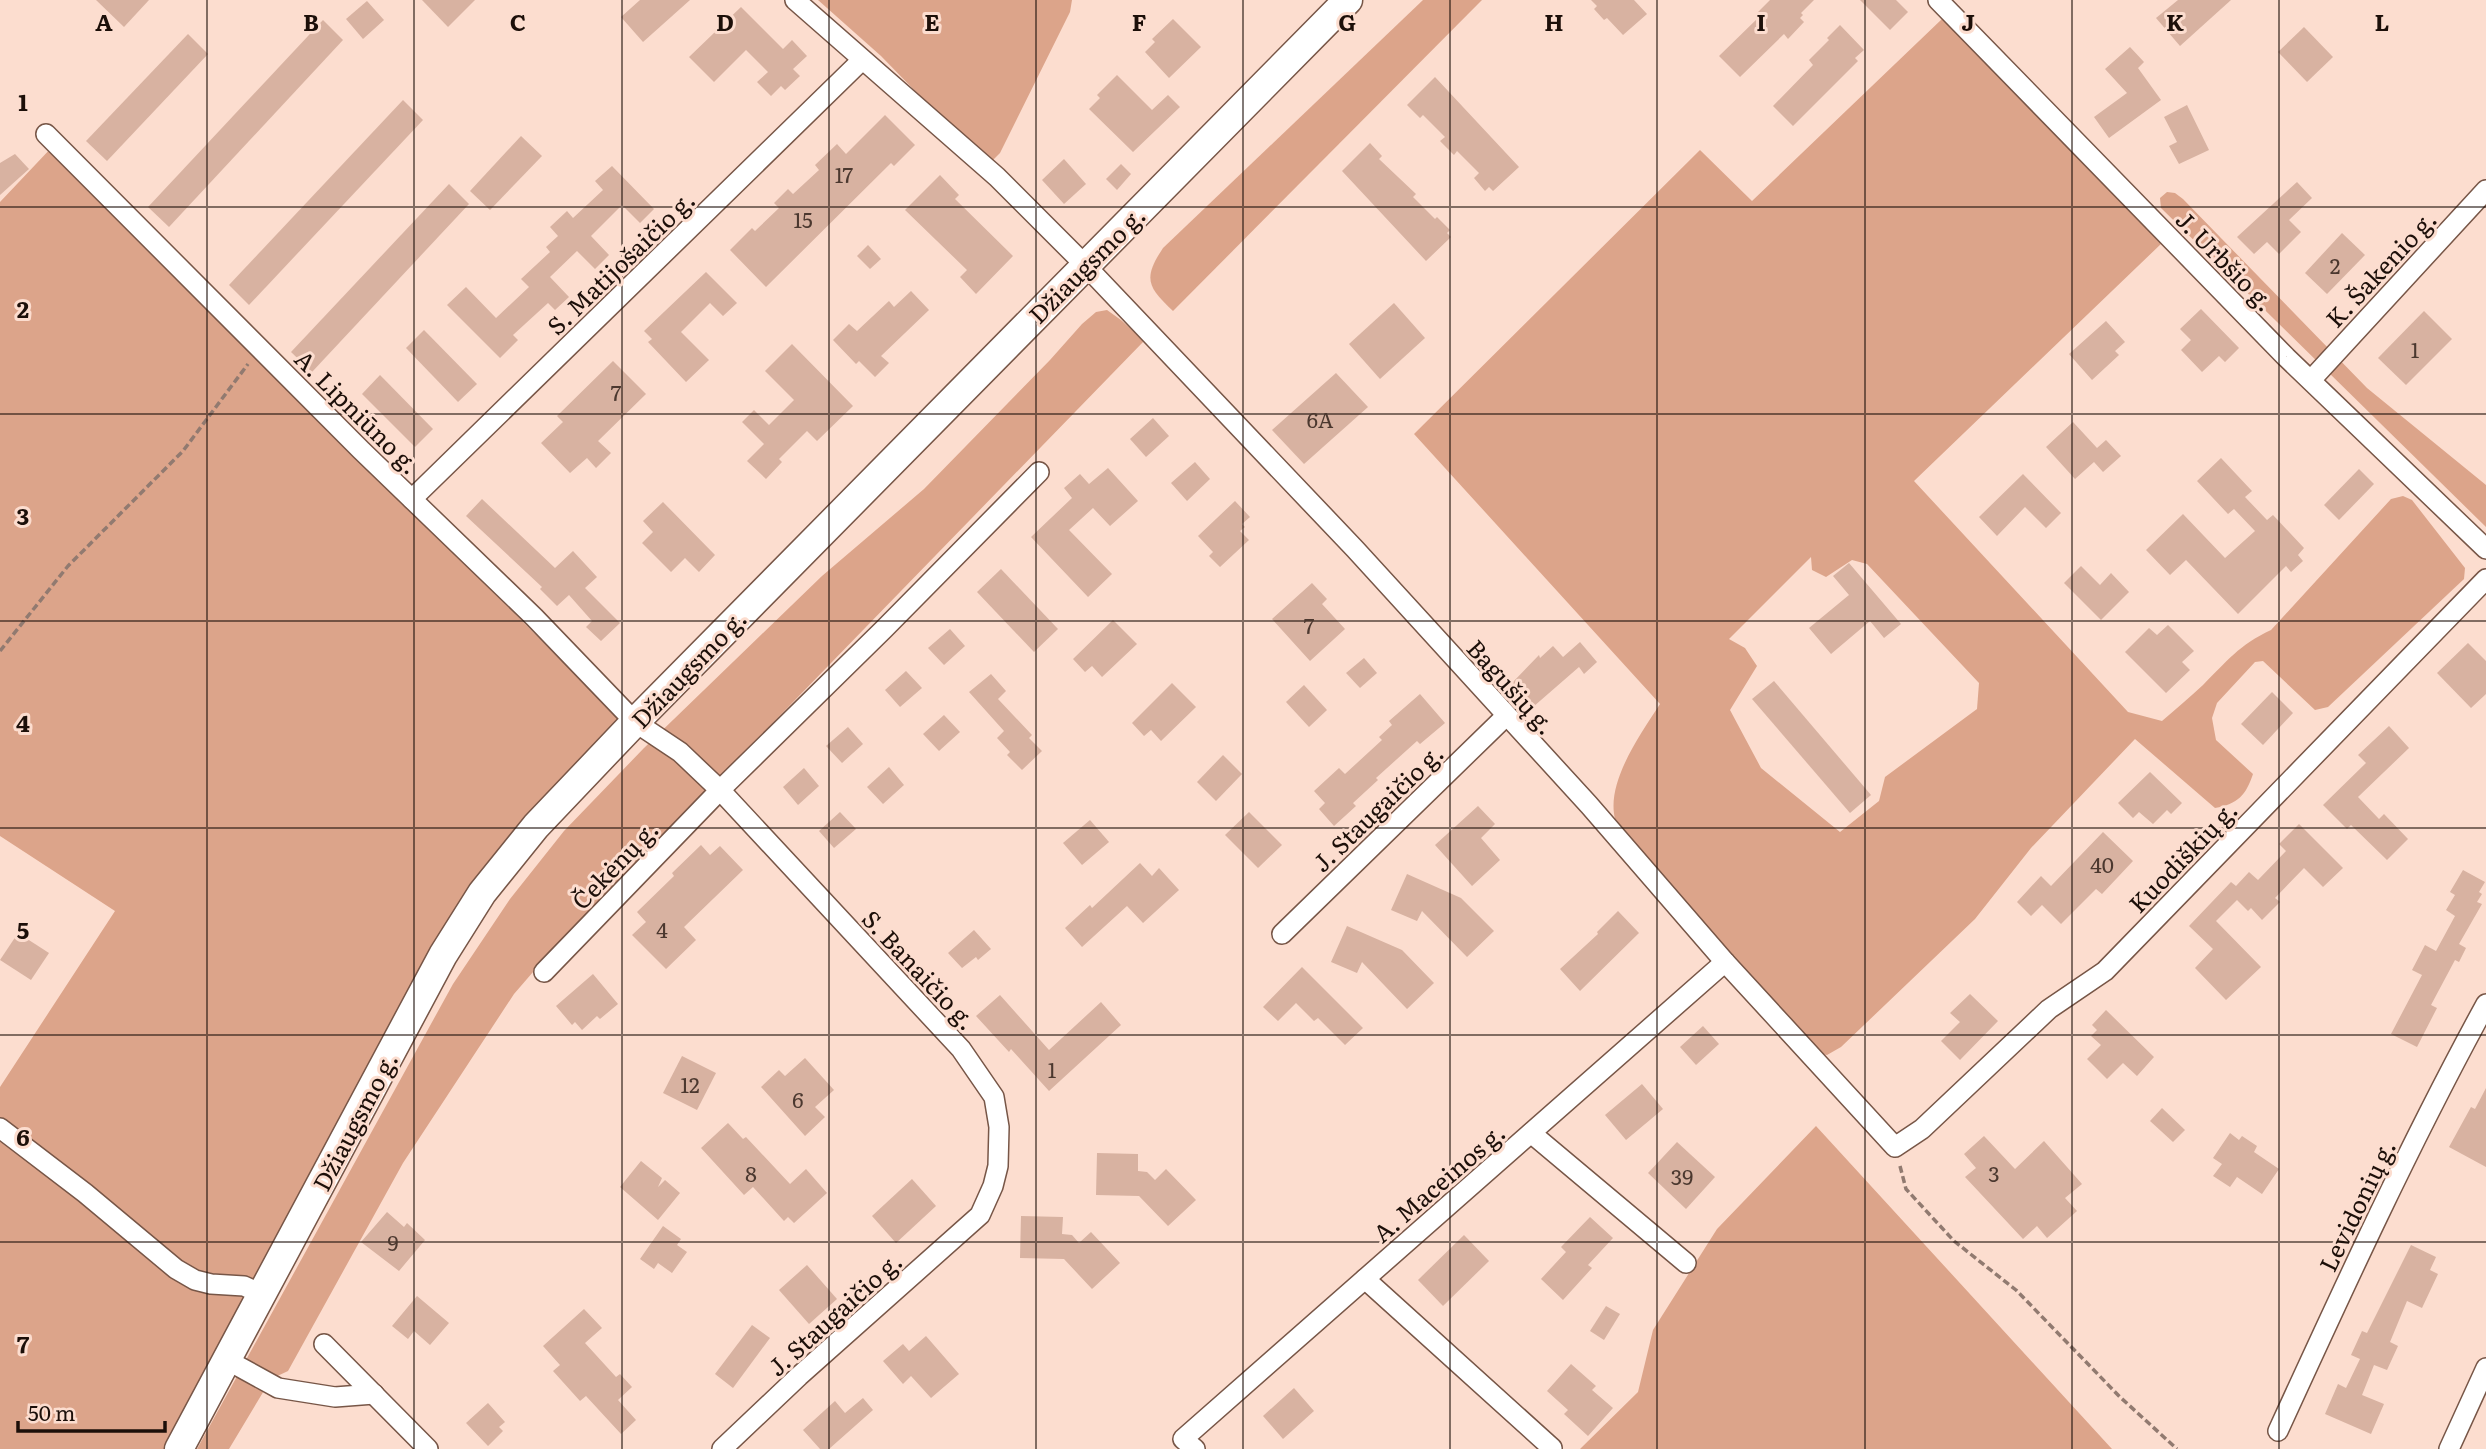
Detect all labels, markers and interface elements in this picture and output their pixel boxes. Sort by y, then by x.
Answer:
text: A [95,4,113,38]
text: B [303,4,319,38]
text: C [510,4,526,38]
text: D [716,4,734,38]
text: E [924,4,940,38]
text: F [1132,4,1147,38]
text: G [1338,4,1356,38]
text: H [1544,4,1564,38]
text: I [1756,4,1766,38]
text: J [1961,4,1975,38]
text: K [2166,4,2184,38]
text: L [2375,4,2389,38]
text: 1 [18,84,28,118]
house number: 17 [835,158,854,189]
street label: S. Matijošaičio g. [538,182,702,342]
street label: Džiaugsmo g. [1020,198,1152,330]
street label: J. Urbšio g. [2169,202,2283,318]
street label: K. Šakenio g. [2317,202,2443,334]
house number: 15 [793,203,813,234]
house number: 2 [2330,249,2340,280]
text: 2 [17,291,29,325]
house number: 1 [2411,333,2420,364]
street label: A. Lipniūno g. [288,341,428,481]
house number: 7 [611,376,622,407]
house number: 6A [1307,403,1334,434]
text: 3 [17,498,29,532]
street label: Džiaugsmo g. [622,601,754,735]
house number: 7 [1304,609,1315,640]
street label: Bagušių g. [1460,631,1564,741]
text: 4 [16,705,30,739]
street label: J. Staugaičio g. [1304,735,1450,879]
street label: Kuodiškių g. [2120,792,2244,920]
street label: Čekėnų g. [563,812,665,916]
house number: 40 [2090,848,2114,879]
street label: S. Banaičio g. [855,901,985,1037]
text: 5 [17,912,29,946]
house number: 4 [656,913,668,944]
street label: Džiaugsmo g. [303,1045,405,1197]
house number: 1 [1048,1053,1057,1084]
house number: 12 [680,1068,700,1099]
house number: 6 [792,1083,804,1114]
street label: A. Maceinos g. [1364,1114,1512,1250]
text: 6 [16,1119,30,1153]
street label: Levidonių g. [2309,1133,2403,1277]
house number: 8 [745,1157,757,1188]
house number: 3 [1988,1157,2000,1188]
house number: 39 [1671,1160,1693,1191]
house number: 9 [388,1226,399,1257]
street label: J. Staugaičio g. [759,1243,909,1383]
text: 7 [17,1326,30,1360]
scale bar [18,1390,164,1434]
text: 50 m [28,1396,75,1427]

